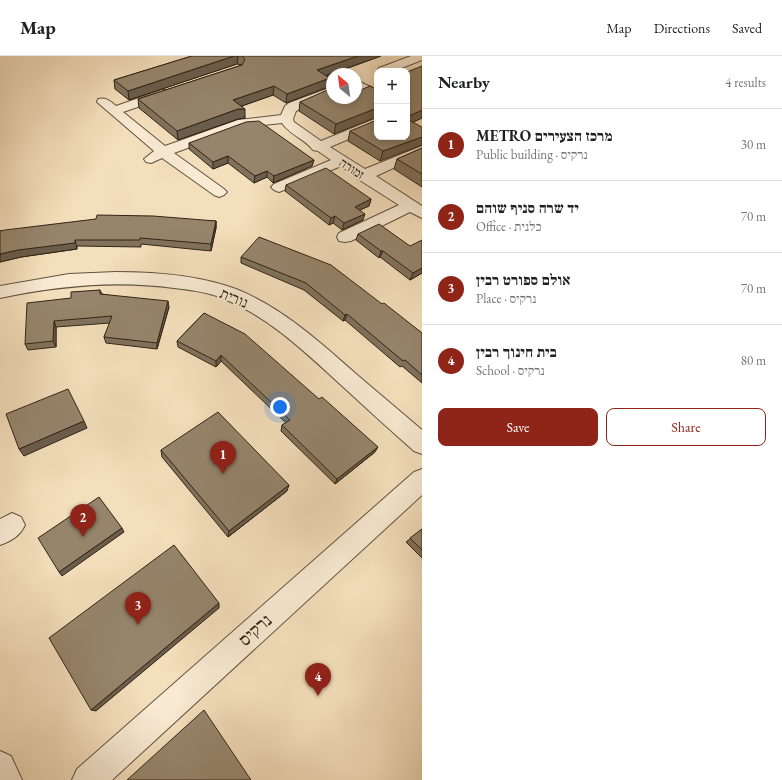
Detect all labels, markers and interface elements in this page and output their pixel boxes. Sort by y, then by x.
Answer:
text: Map [20,15,56,40]
text: Map [606,19,632,37]
text: Directions [654,19,710,37]
text: Saved [732,19,762,37]
north arrow [326,68,362,104]
map controls [374,68,410,140]
button: + [374,68,410,104]
text: Nearby [438,71,490,93]
text: 4 results [725,74,766,91]
button: − [374,104,410,140]
text: METRO מרכז הצעירים [476,126,613,145]
text: 1 [448,136,454,153]
text: 30 m [741,136,766,153]
text: Public building · נרקיס [476,146,588,163]
street label: זמורה [336,154,368,183]
text: יד שרה סניף שוהם [476,198,579,217]
text: 2 [448,208,454,225]
text: 70 m [741,208,766,225]
text: Office · כלנית [476,218,542,235]
text: אולם ספורט רבין [476,270,570,289]
text: 3 [448,280,454,297]
text: 70 m [741,280,766,297]
street label: נורית [217,283,251,312]
text: Place · נרקיס [476,290,536,307]
text: בית חינוך רבין [476,342,557,361]
text: 4 [448,352,454,369]
text: 80 m [741,352,766,369]
text: School · נרקיס [476,362,545,379]
your location [270,397,290,417]
button: Save [438,408,598,446]
button: Share [606,408,766,446]
pin: 1 [210,441,236,474]
pin: 2 [70,504,96,537]
pin: 3 [125,592,151,625]
street label: נרקיס [233,609,276,651]
pin: 4 [305,663,331,696]

